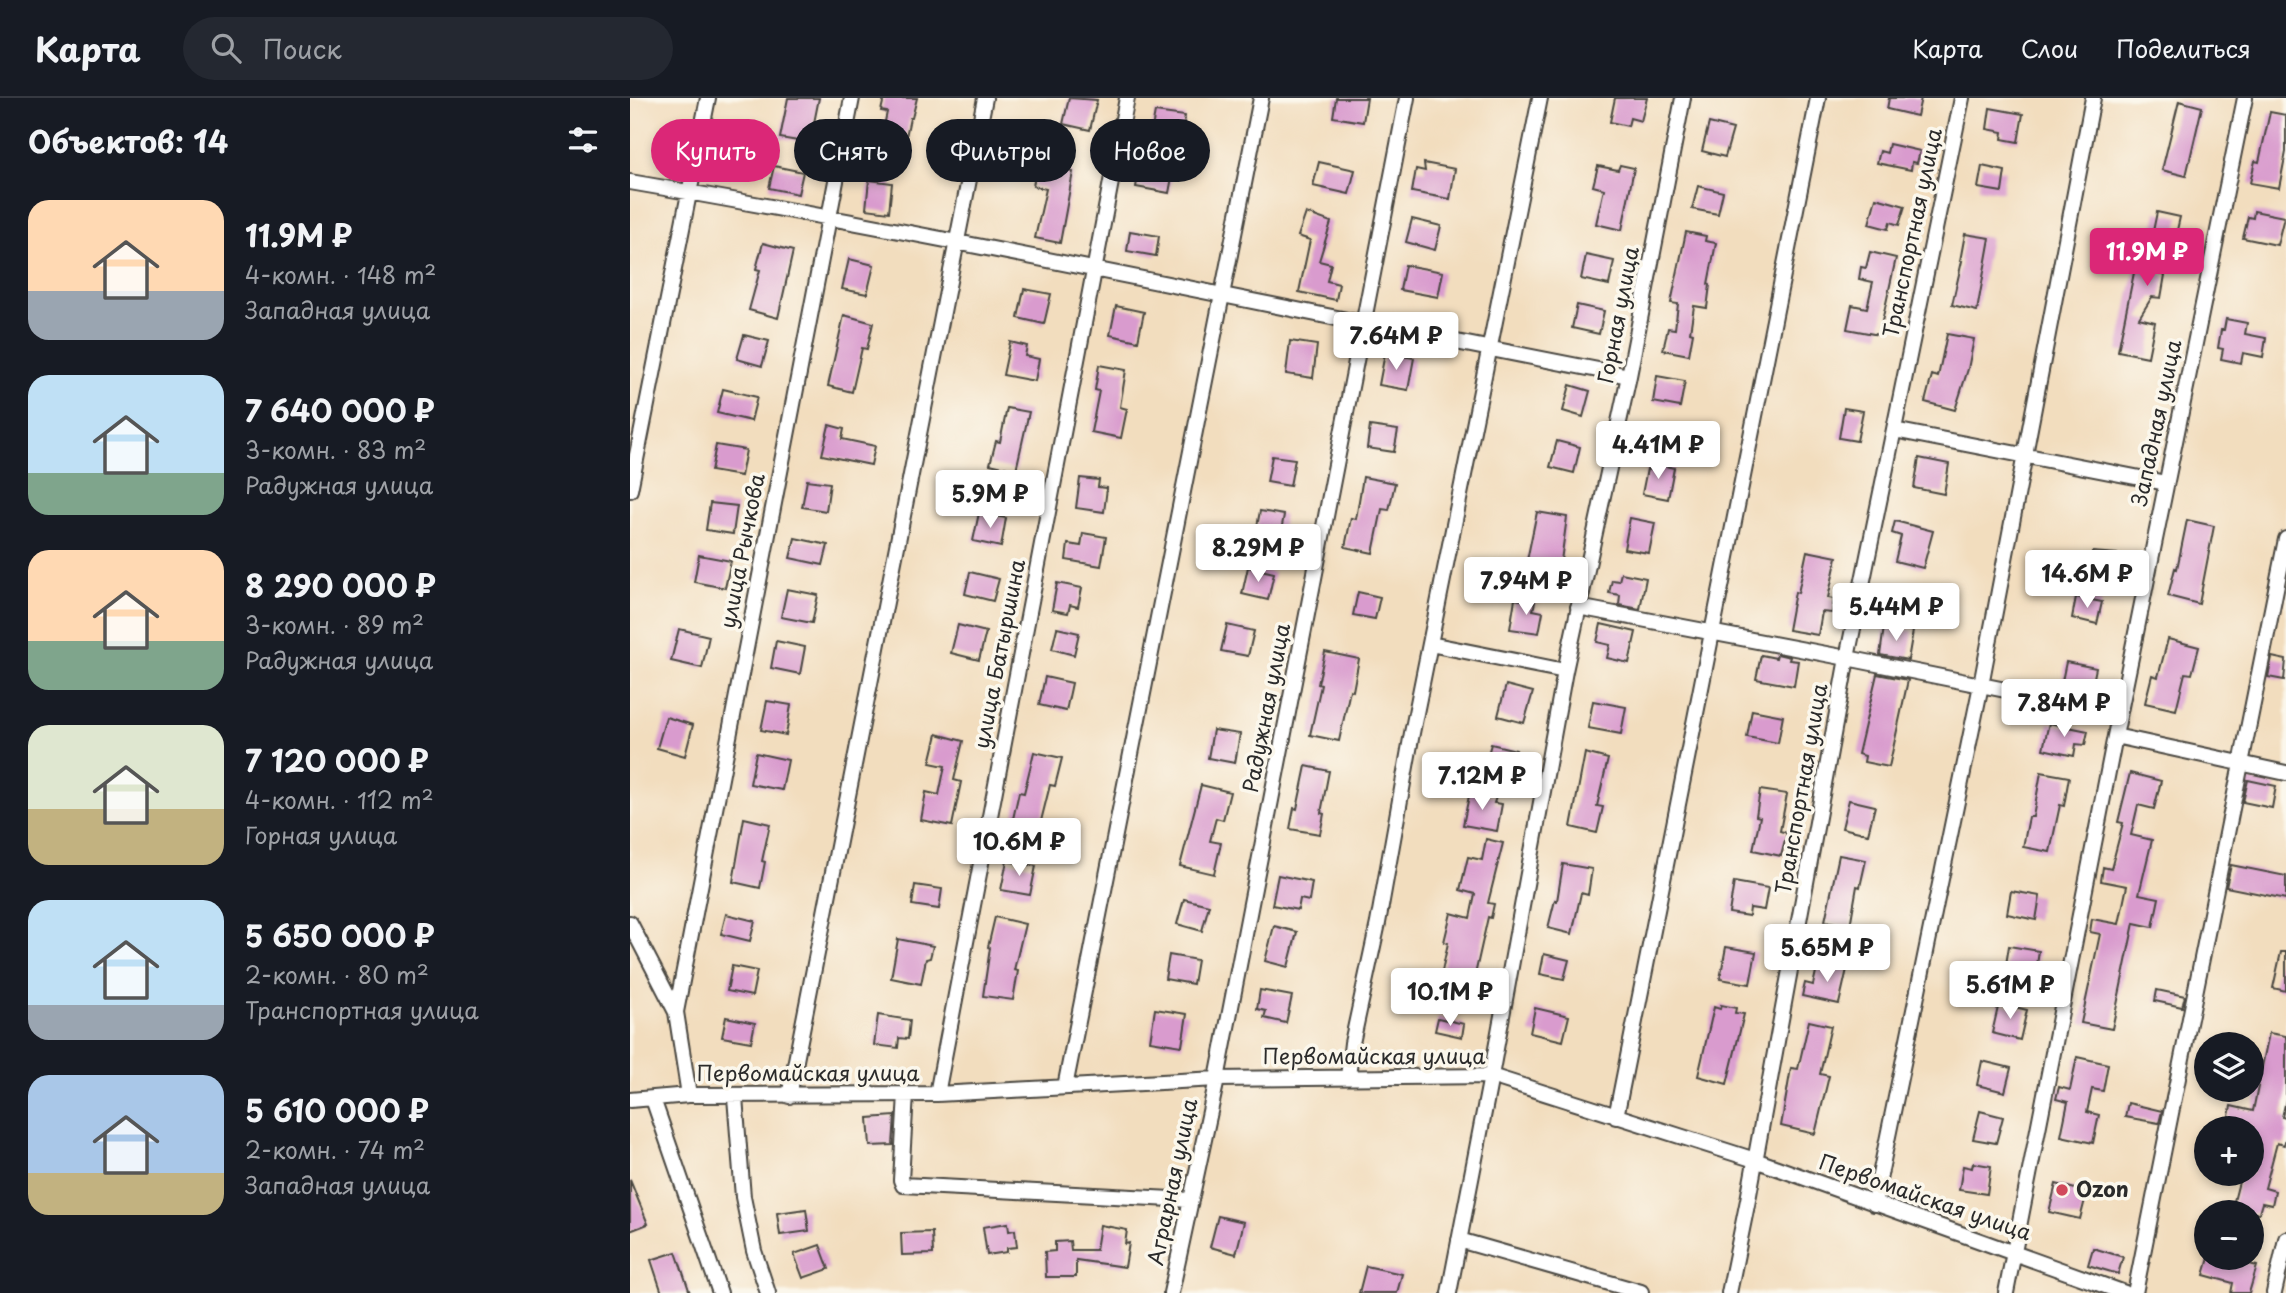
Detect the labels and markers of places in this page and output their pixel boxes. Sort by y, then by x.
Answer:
pin: 11.9M ₽ [2082,228,2212,288]
pin: 7.64M ₽ [1331,313,1461,372]
pin: 4.41M ₽ [1593,422,1723,481]
pin: 5.9M ₽ [933,470,1047,530]
pin: 8.29M ₽ [1193,524,1323,584]
pin: 14.6M ₽ [2022,550,2152,610]
pin: 7.94M ₽ [1461,558,1591,617]
pin: 5.44M ₽ [1831,584,1961,643]
pin: 7.84M ₽ [1999,680,2129,739]
pin: 7.12M ₽ [1417,752,1547,812]
pin: 10.6M ₽ [954,818,1084,878]
pin: 5.65M ₽ [1762,924,1892,984]
pin: 5.61M ₽ [1945,962,2075,1021]
pin: 10.1M ₽ [1385,968,1515,1028]
place label: Ozon [2076,1172,2129,1204]
marker: Ozon [2054,1182,2070,1198]

